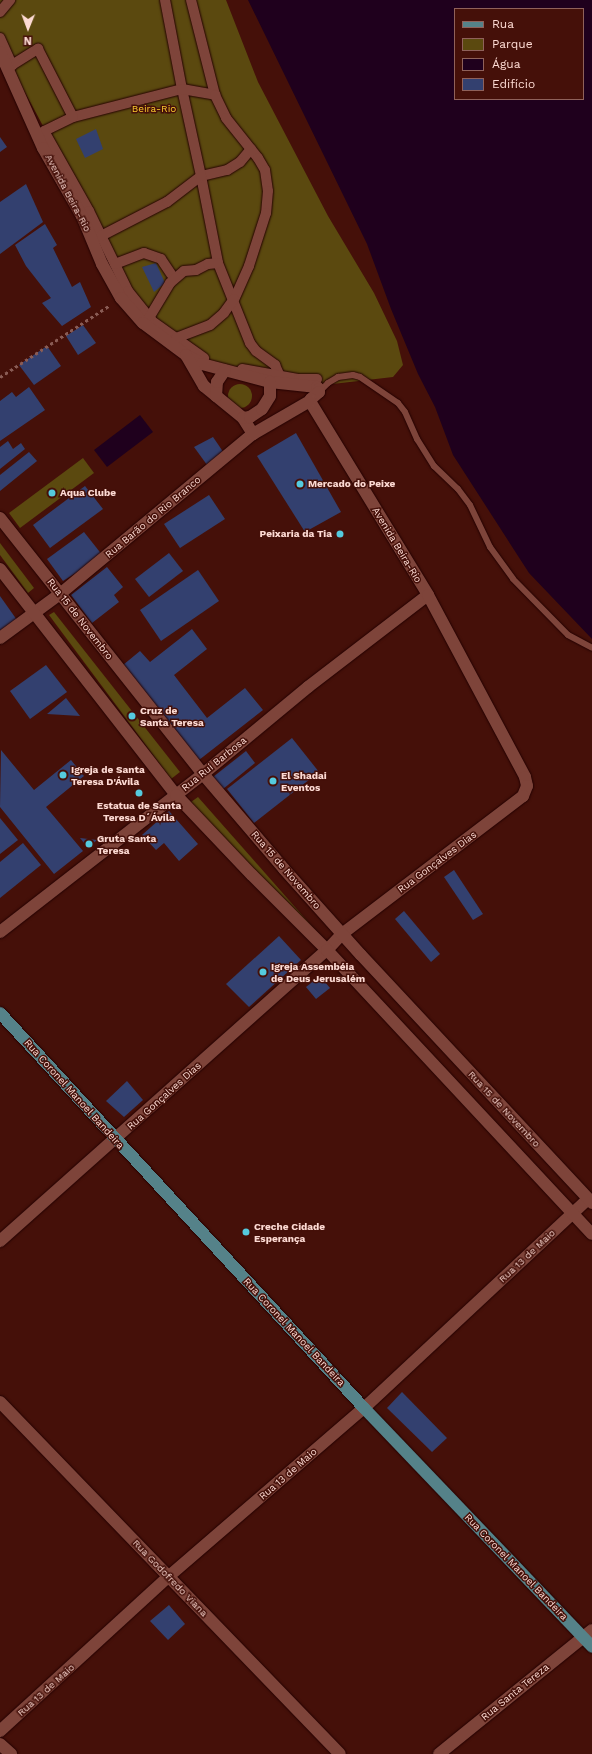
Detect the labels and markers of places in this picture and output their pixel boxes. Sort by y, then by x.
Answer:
place label: Mercado do Peixe [308,478,395,490]
marker: Mercado do Peixe [295,479,305,489]
place label: Aqua Clube [60,487,116,499]
marker: Aqua Clube [47,488,57,498]
place label: Peixaria da Tia [259,528,332,540]
marker: Peixaria da Tia [335,529,345,539]
place label: Cruz de Santa Teresa [140,704,204,728]
marker: Cruz de Santa Teresa [127,711,137,721]
place label: Igreja de Santa Teresa D'Ávila [71,763,145,786]
place label: El Shadai Eventos [281,769,327,792]
marker: Igreja de Santa Teresa D'Ávila [58,770,68,780]
marker: El Shadai Eventos [268,776,278,786]
marker: Estatua de Santa Teresa D´Ávila [134,788,144,798]
place label: Estatua de Santa Teresa D´Ávila [97,799,181,822]
place label: Gruta Santa Teresa [97,832,156,856]
marker: Gruta Santa Teresa [84,839,94,849]
place label: Igreja Assembéia de Deus Jerusalém [271,960,365,984]
marker: Igreja Assembéia de Deus Jerusalém [258,967,268,977]
place label: Creche Cidade Esperança [254,1220,325,1244]
marker: Creche Cidade Esperança [241,1227,251,1237]

